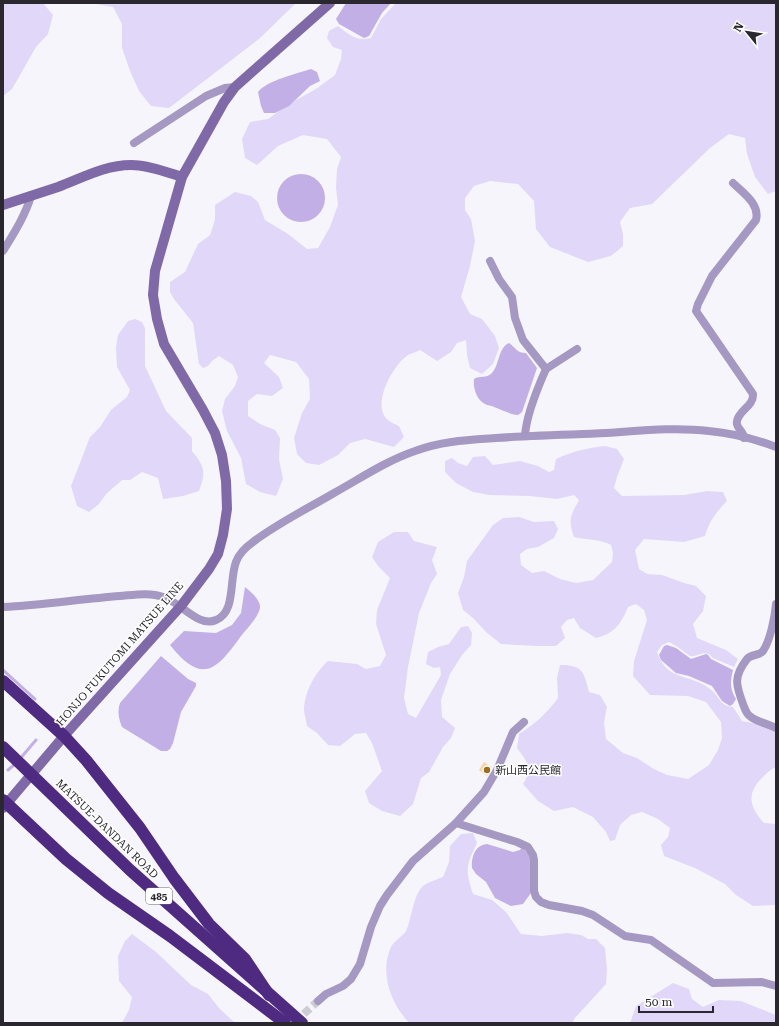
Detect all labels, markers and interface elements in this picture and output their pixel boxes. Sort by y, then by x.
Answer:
north arrow [727,12,767,52]
text: N [731,20,747,34]
street label: HONJO FUKUTOMI MATSUE LINE [54,579,186,729]
place label: 新山西公民館 [495,764,561,777]
marker: 新山西公民館 [482,765,492,775]
street label: MATSUE-DANDAN ROAD [53,777,161,881]
road number: 485 [146,888,172,904]
scale bar [639,988,713,1014]
text: 50 m [645,995,672,1009]

